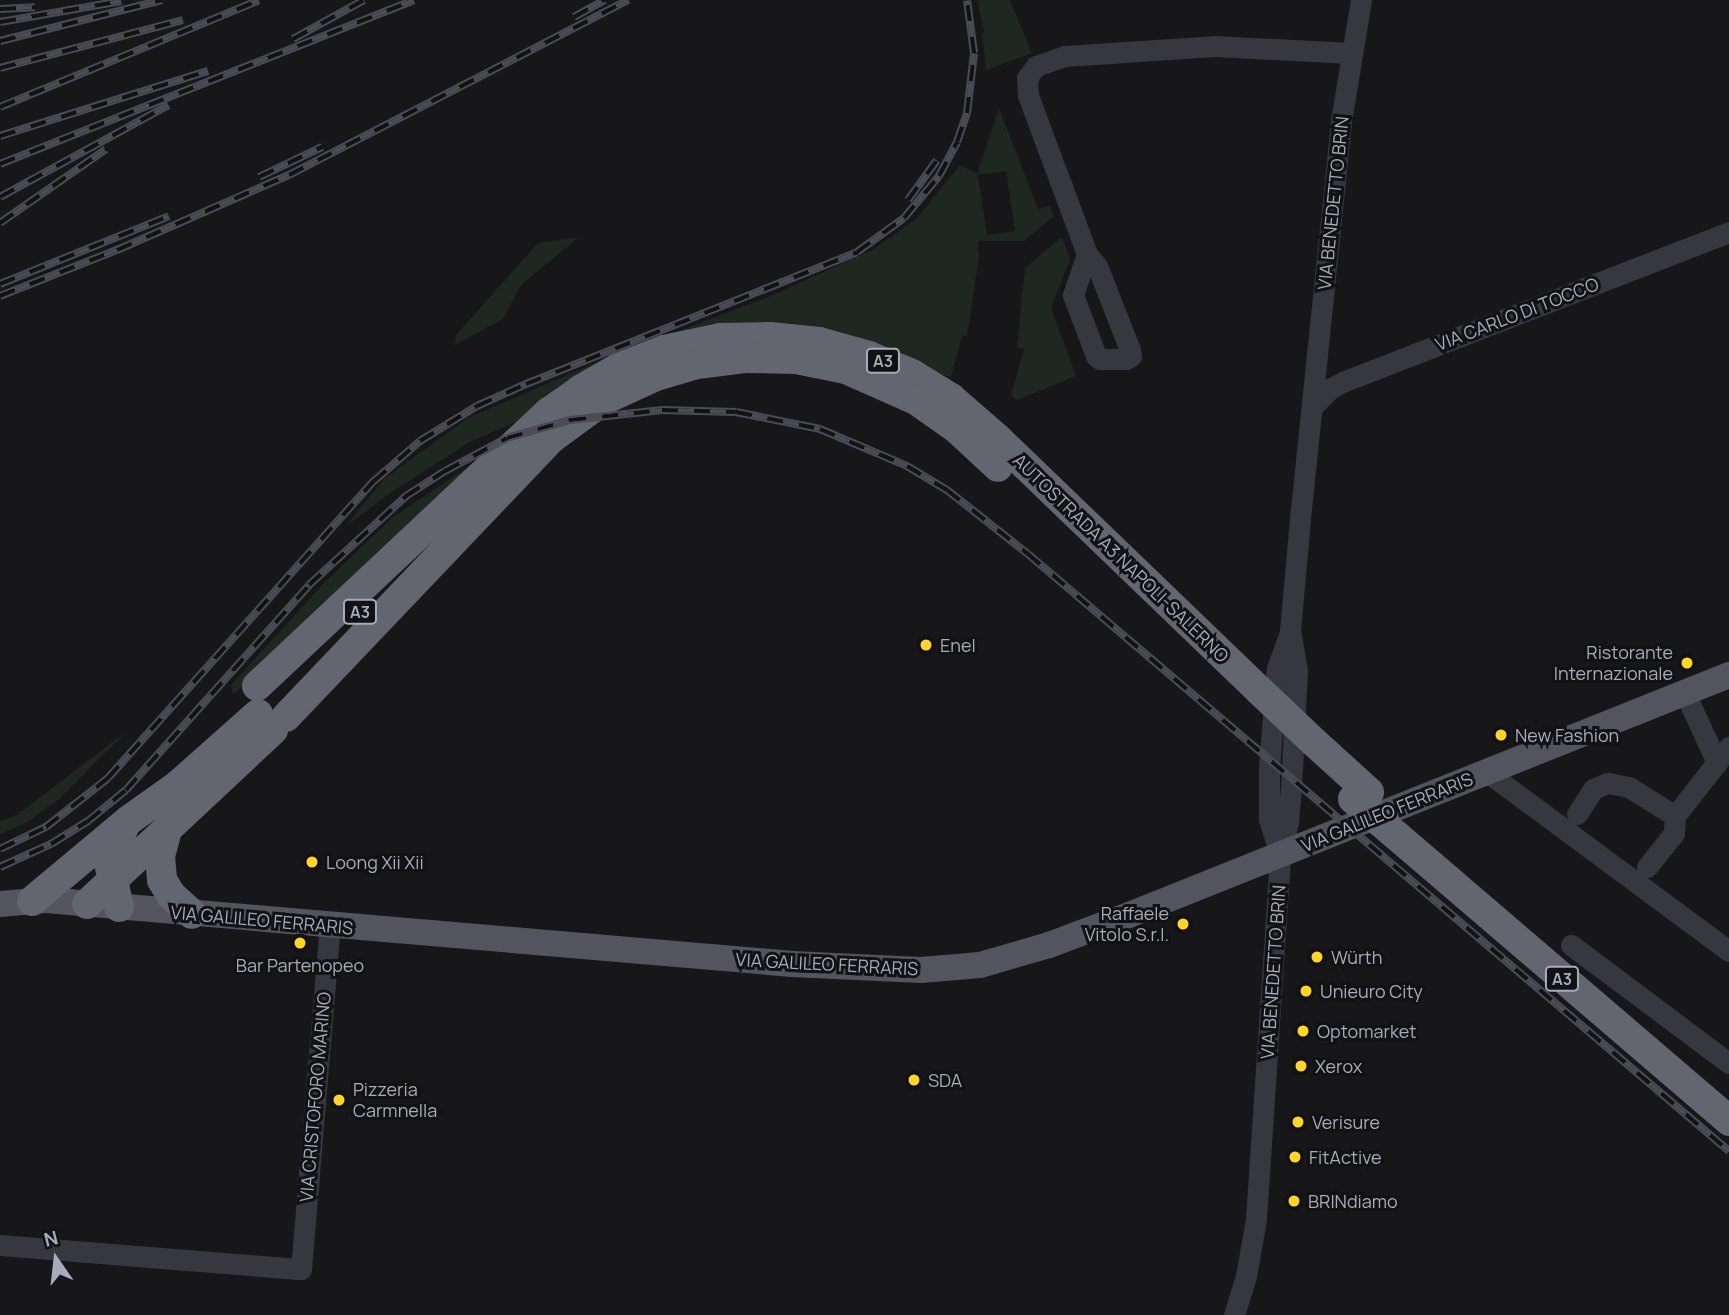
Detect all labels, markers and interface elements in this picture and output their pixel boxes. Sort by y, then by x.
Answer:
street label: VIA BENEDETTO BRIN [1313,115,1353,291]
street label: VIA CARLO DI TOCCO [1432,273,1602,355]
road number: A3 [866,348,900,374]
street label: AUTOSTRADA A3 NAPOLI-SALERNO [1009,449,1233,667]
road number: A3 [342,600,378,624]
place label: Enel [940,634,976,656]
marker: Enel [918,637,934,653]
place label: Ristorante Internazionale [1554,642,1673,684]
marker: Ristorante Internazionale [1679,655,1695,671]
place label: New Fashion [1515,724,1619,746]
marker: New Fashion [1493,727,1509,743]
street label: VIA GALILEO FERRARIS [1298,768,1476,856]
place label: Loong Xii Xii [326,851,424,873]
marker: Loong Xii Xii [304,854,320,870]
street label: VIA BENEDETTO BRIN [1256,884,1290,1060]
street label: VIA GALILEO FERRARIS [170,901,354,939]
place label: Raffaele Vitolo S.r.l. [1085,903,1169,946]
marker: Raffaele Vitolo S.r.l. [1175,916,1191,932]
marker: Bar Partenopeo [292,935,308,951]
place label: Würth [1331,946,1382,968]
street label: VIA GALILEO FERRARIS [735,948,919,980]
marker: Würth [1309,949,1325,965]
place label: Bar Partenopeo [236,954,364,976]
road number: A3 [1544,967,1580,992]
place label: Unieuro City [1320,980,1423,1002]
marker: Unieuro City [1298,983,1314,999]
street label: VIA CRISTOFORO MARINO [295,991,335,1203]
place label: Optomarket [1317,1020,1416,1042]
marker: Optomarket [1295,1023,1311,1039]
place label: Xerox [1315,1055,1362,1077]
marker: Xerox [1293,1058,1309,1074]
place label: SDA [928,1069,962,1091]
marker: SDA [906,1072,922,1088]
place label: Pizzeria Carmnella [353,1079,437,1122]
marker: Pizzeria Carmnella [331,1092,347,1108]
place label: Verisure [1312,1111,1380,1133]
marker: Verisure [1290,1114,1306,1130]
place label: FitActive [1309,1146,1382,1168]
marker: FitActive [1287,1149,1303,1165]
place label: BRINdiamo [1308,1190,1398,1212]
marker: BRINdiamo [1286,1193,1302,1209]
north arrow [21,1224,91,1294]
text: N [41,1224,61,1253]

